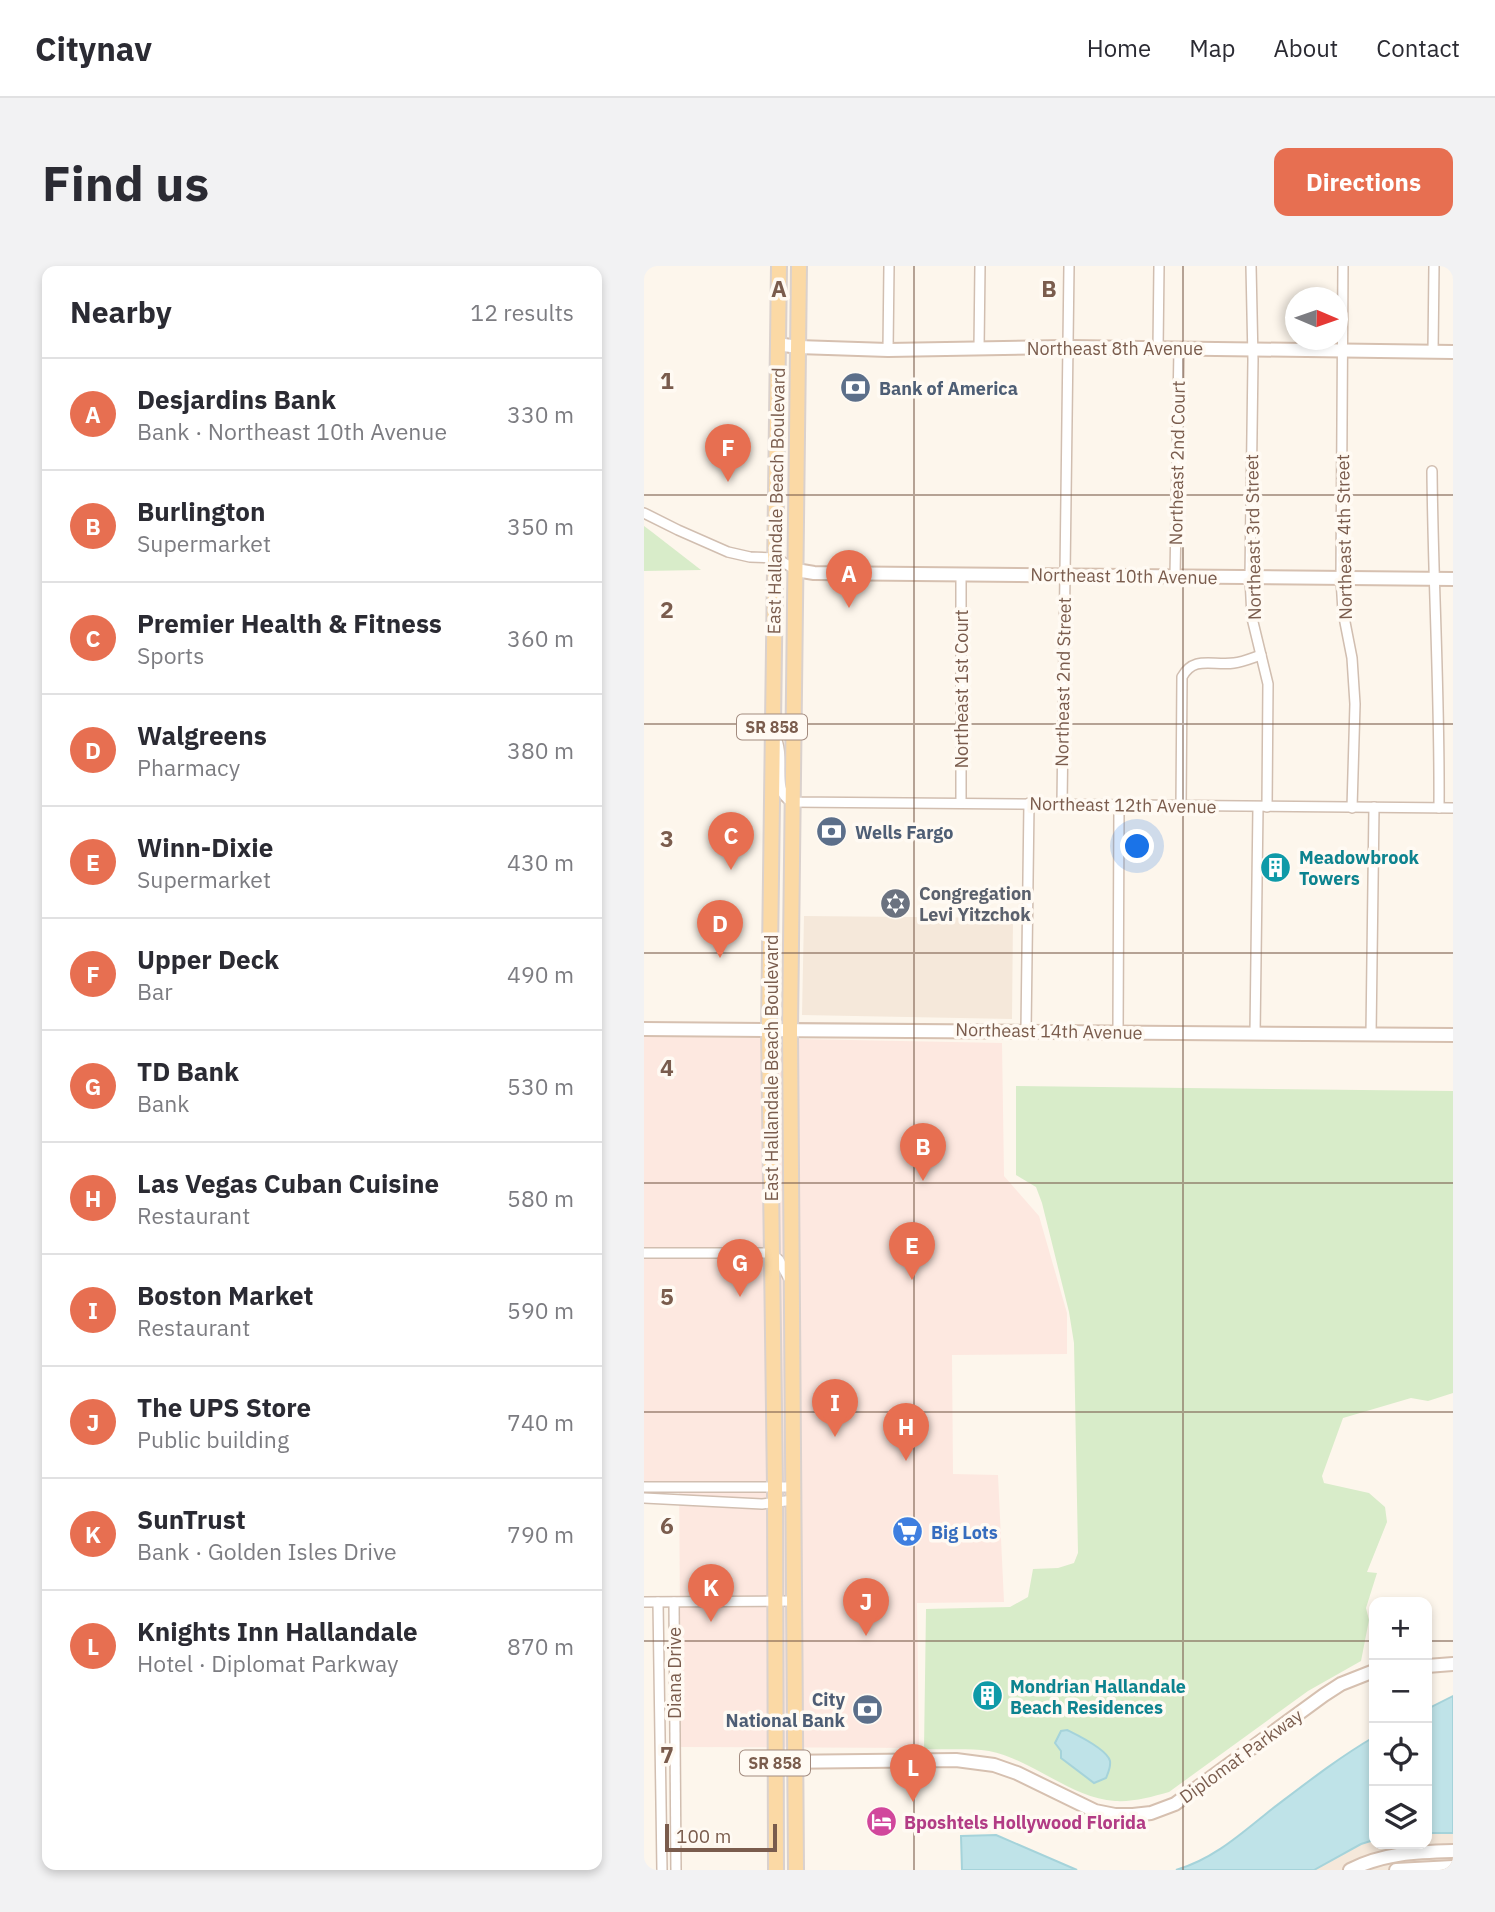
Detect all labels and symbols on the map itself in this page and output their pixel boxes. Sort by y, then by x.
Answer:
text: A [771,273,787,303]
text: B [1041,273,1057,303]
north arrow [1285,287,1348,350]
street label: Northeast 8th Avenue [1027,337,1203,360]
text: 1 [660,365,674,395]
street label: East Hallandale Beach Boulevard [762,367,790,635]
bank icon: Bank of America [839,371,873,405]
place label: Bank of America [879,377,1018,400]
street label: Northeast 2nd Court [1164,380,1190,546]
pin: F [705,424,751,482]
street label: Northeast 3rd Street [1240,454,1266,620]
street label: Northeast 4th Street [1331,454,1357,620]
pin: A [826,550,872,608]
street label: Northeast 10th Avenue [1030,563,1218,589]
text: 2 [660,594,674,624]
street label: Northeast 2nd Street [1050,597,1076,767]
street label: Northeast 1st Court [950,609,973,769]
road number: SR 858 [737,714,807,740]
street label: Northeast 12th Avenue [1029,792,1217,818]
pin: C [708,812,754,870]
bank icon: Wells Fargo [815,815,849,849]
place label: Wells Fargo [855,821,953,844]
text: 3 [660,823,674,853]
your location [1120,829,1154,863]
place label: Meadowbrook Towers [1299,846,1420,890]
building icon: Meadowbrook Towers [1259,850,1293,884]
place label: Congregation Levi Yitzchok [919,882,1032,926]
synagogue icon: Congregation Levi Yitzchok [879,886,913,920]
pin: D [697,900,743,958]
street label: East Hallandale Beach Boulevard [760,935,783,1201]
street label: Northeast 14th Avenue [955,1018,1143,1044]
text: 4 [660,1052,674,1082]
pin: B [900,1123,946,1181]
pin: E [889,1222,935,1280]
pin: G [717,1239,763,1297]
text: 5 [660,1281,674,1311]
pin: I [812,1379,858,1437]
pin: H [883,1403,929,1461]
text: 6 [660,1510,674,1540]
supermarket icon: Big Lots [891,1515,925,1549]
place label: Big Lots [931,1521,998,1544]
pin: K [688,1564,734,1622]
pin: J [843,1578,889,1636]
street label: Diana Drive [663,1627,686,1719]
place label: Mondrian Hallandale Beach Residences [1010,1675,1186,1719]
building icon: Mondrian Hallandale Beach Residences [970,1679,1004,1713]
place label: City National Bank [726,1688,846,1732]
bank icon: City National Bank [851,1692,885,1726]
street label: Diplomat Parkway [1175,1704,1307,1808]
text: 7 [660,1739,674,1769]
pin: L [890,1744,936,1802]
road number: SR 858 [740,1750,810,1776]
hotel icon: Bposhtels Hollywood Florida [864,1805,898,1839]
place label: Bposhtels Hollywood Florida [904,1811,1146,1834]
scale bar [665,1821,777,1853]

